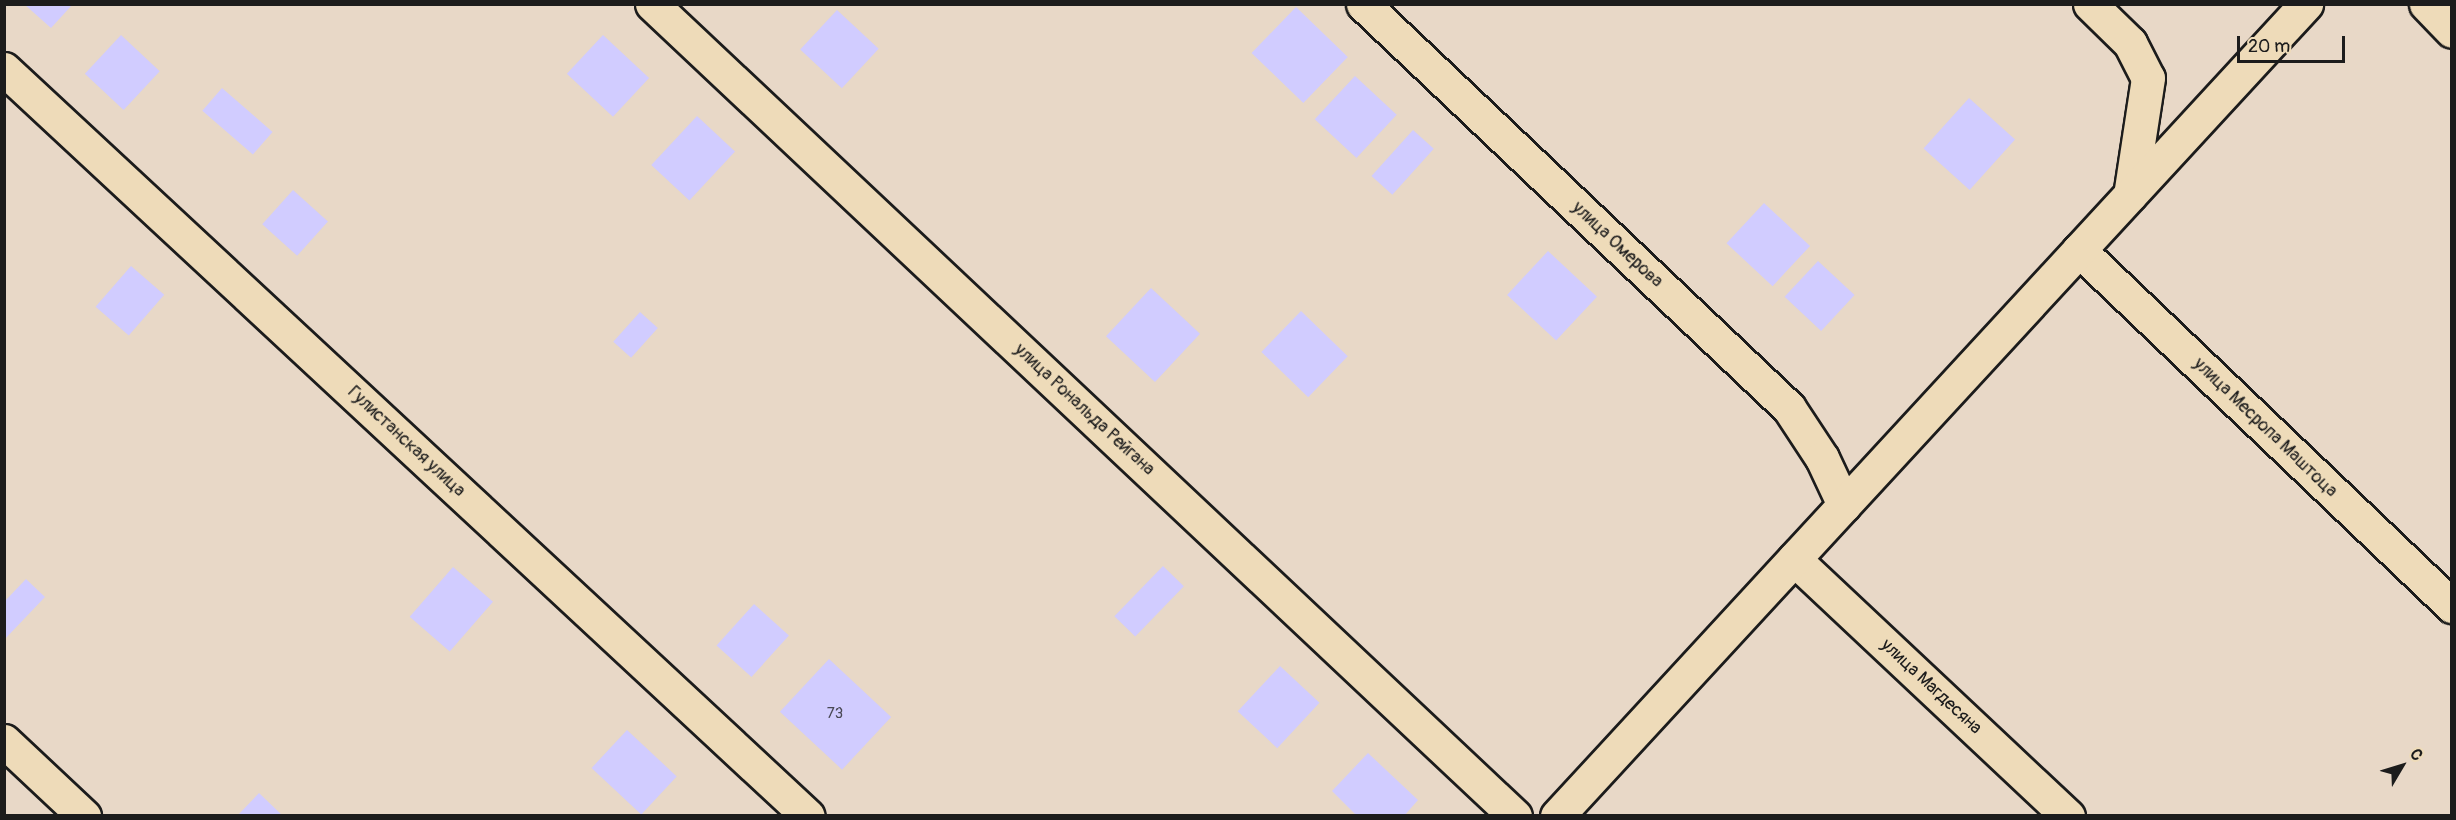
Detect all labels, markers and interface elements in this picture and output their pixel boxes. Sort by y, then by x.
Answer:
scale bar [2240,24,2348,62]
text: 20 m [2248,35,2290,58]
street label: улица Омерова [1567,197,1667,293]
street label: улица Рональда Рейгана [1009,339,1159,481]
street label: улица Месропа Маштоца [2189,354,2341,502]
street label: Гулистанская улица [343,382,469,502]
street label: улица Магдесяна [1876,635,1986,739]
house number: 73 [827,705,843,723]
north arrow [2372,736,2432,796]
text: С [2405,745,2427,765]

